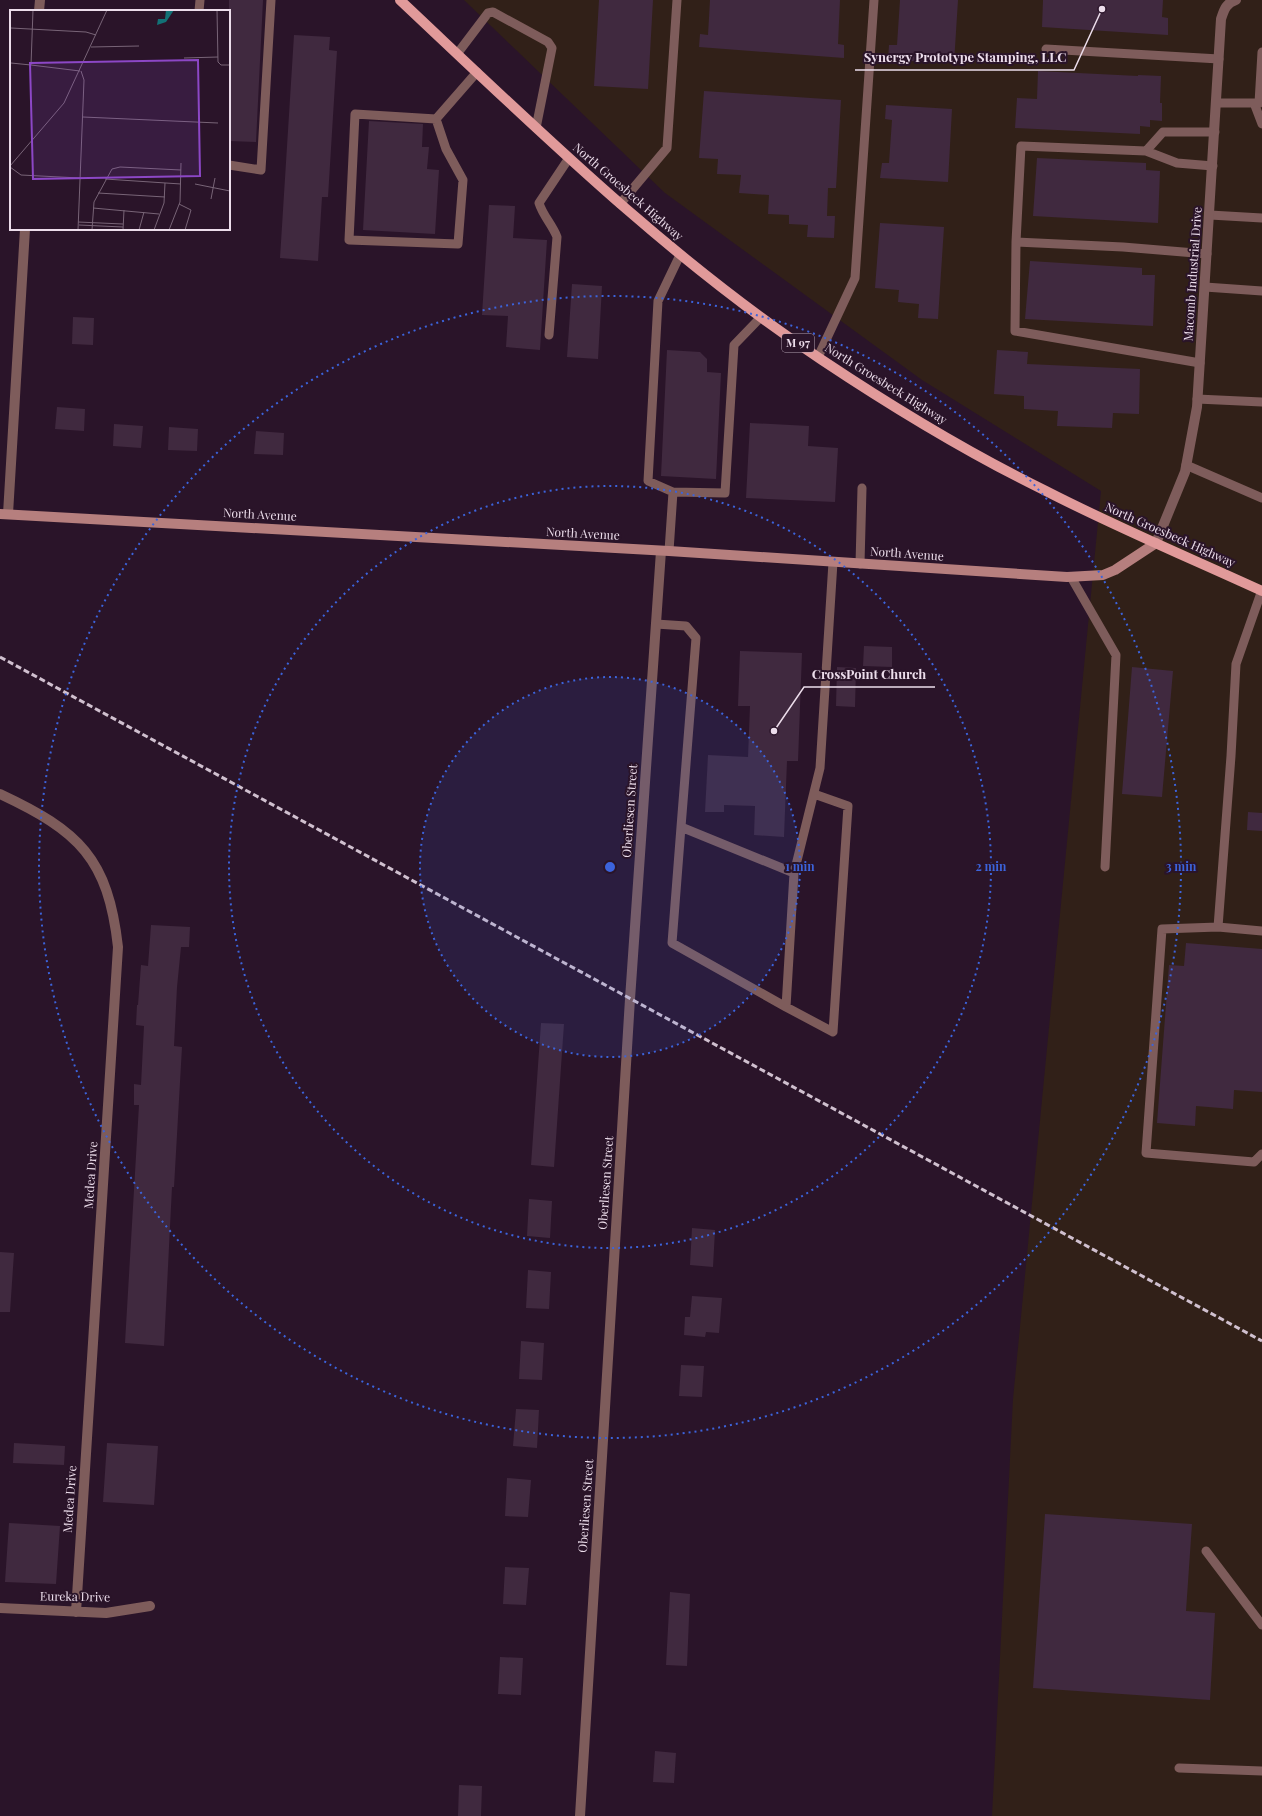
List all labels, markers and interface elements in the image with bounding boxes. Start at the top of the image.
inset map [10,10,230,230]
callout: Synergy Prototype Stamping, LLC [855,45,1074,70]
text: Synergy Prototype Stamping, LLC [864,48,1066,65]
street label: North Groesbeck Highway [570,139,687,244]
street label: Macomb Industrial Drive [1179,206,1205,342]
road number: M 97 [782,334,814,352]
street label: North Groesbeck Highway [822,339,951,427]
street label: North Groesbeck Highway [1103,498,1238,570]
street label: North Avenue [223,504,297,524]
street label: North Avenue [546,523,620,543]
street label: North Avenue [870,542,944,564]
callout: CrossPoint Church [804,662,935,687]
text: CrossPoint Church [812,665,926,682]
street label: Oberliesen Street [618,763,640,858]
text: 1 min [785,858,815,874]
text: 2 min [976,858,1007,874]
text: 3 min [1166,858,1197,874]
centre of rings [603,860,617,874]
street label: Oberliesen Street [594,1135,616,1230]
street label: Medea Drive [80,1141,100,1209]
street label: Oberliesen Street [574,1458,596,1553]
street label: Medea Drive [59,1465,79,1533]
street label: Eureka Drive [40,1587,110,1605]

